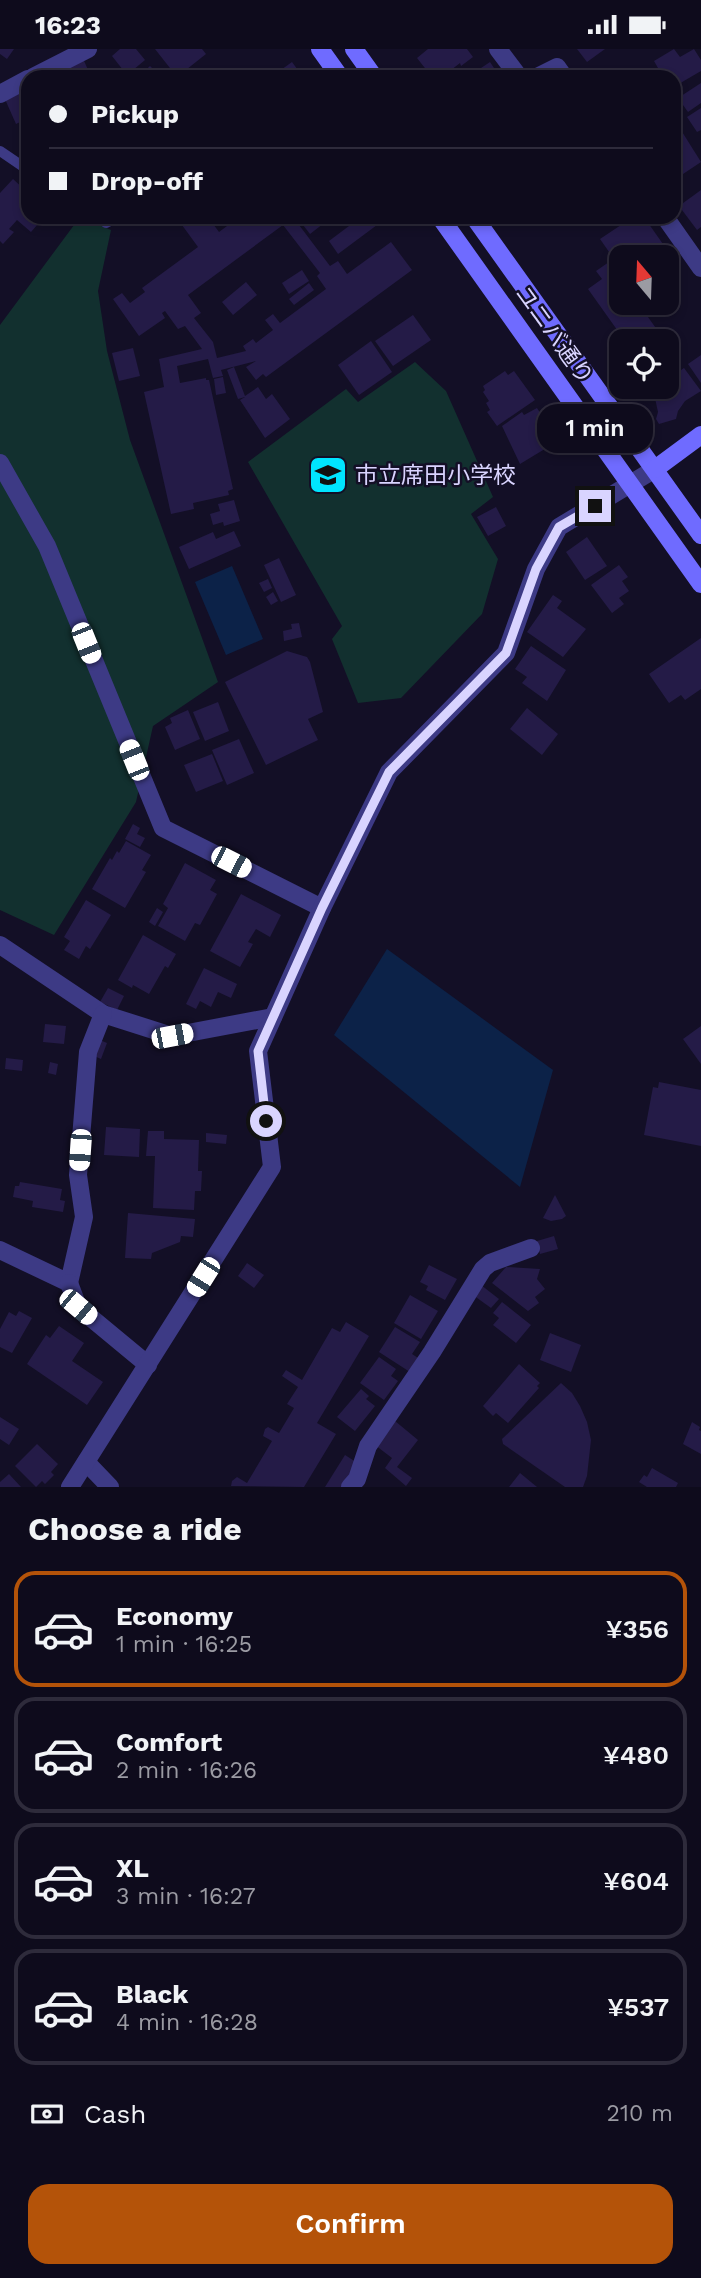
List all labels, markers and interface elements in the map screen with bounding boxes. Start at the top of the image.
text: 16:23 [35,10,101,40]
text: Pickup [91,99,179,129]
text: Drop-off [91,166,203,196]
north arrow [609,245,679,315]
map controls [609,245,679,399]
street label: ユニバ通り [509,281,599,389]
button: locate [609,329,679,399]
callout: 1 min [537,405,653,454]
text: 1 min [565,415,625,442]
school or university icon: 市立席田小学校 [307,454,349,496]
place label: 市立席田小学校 [355,462,516,489]
route end [579,490,611,522]
car [69,620,104,666]
car [117,737,152,783]
car [208,843,255,881]
car [150,1022,195,1050]
route start [250,1105,282,1137]
car [69,1128,92,1172]
car [183,1254,224,1300]
car [56,1285,101,1329]
text: Choose a ride [28,1510,242,1548]
icon: car [32,1598,95,1661]
text: Economy [116,1601,233,1631]
text: ¥356 [606,1614,669,1644]
text: 1 min · 16:25 [116,1631,252,1658]
icon: car [32,1724,95,1787]
text: Comfort [116,1727,222,1757]
text: ¥480 [603,1740,669,1770]
text: 2 min · 16:26 [116,1757,257,1784]
icon: car [32,1850,95,1913]
text: XL [116,1853,149,1883]
text: ¥604 [603,1866,669,1896]
text: 3 min · 16:27 [116,1883,256,1910]
icon: car [32,1976,95,2039]
text: Black [116,1979,188,2009]
text: ¥537 [607,1992,669,2022]
text: 4 min · 16:28 [116,2009,258,2036]
icon: cash [28,2095,66,2133]
text: Cash [84,2099,146,2129]
text: 210 m [607,2100,673,2127]
button: Confirm [28,2184,673,2264]

